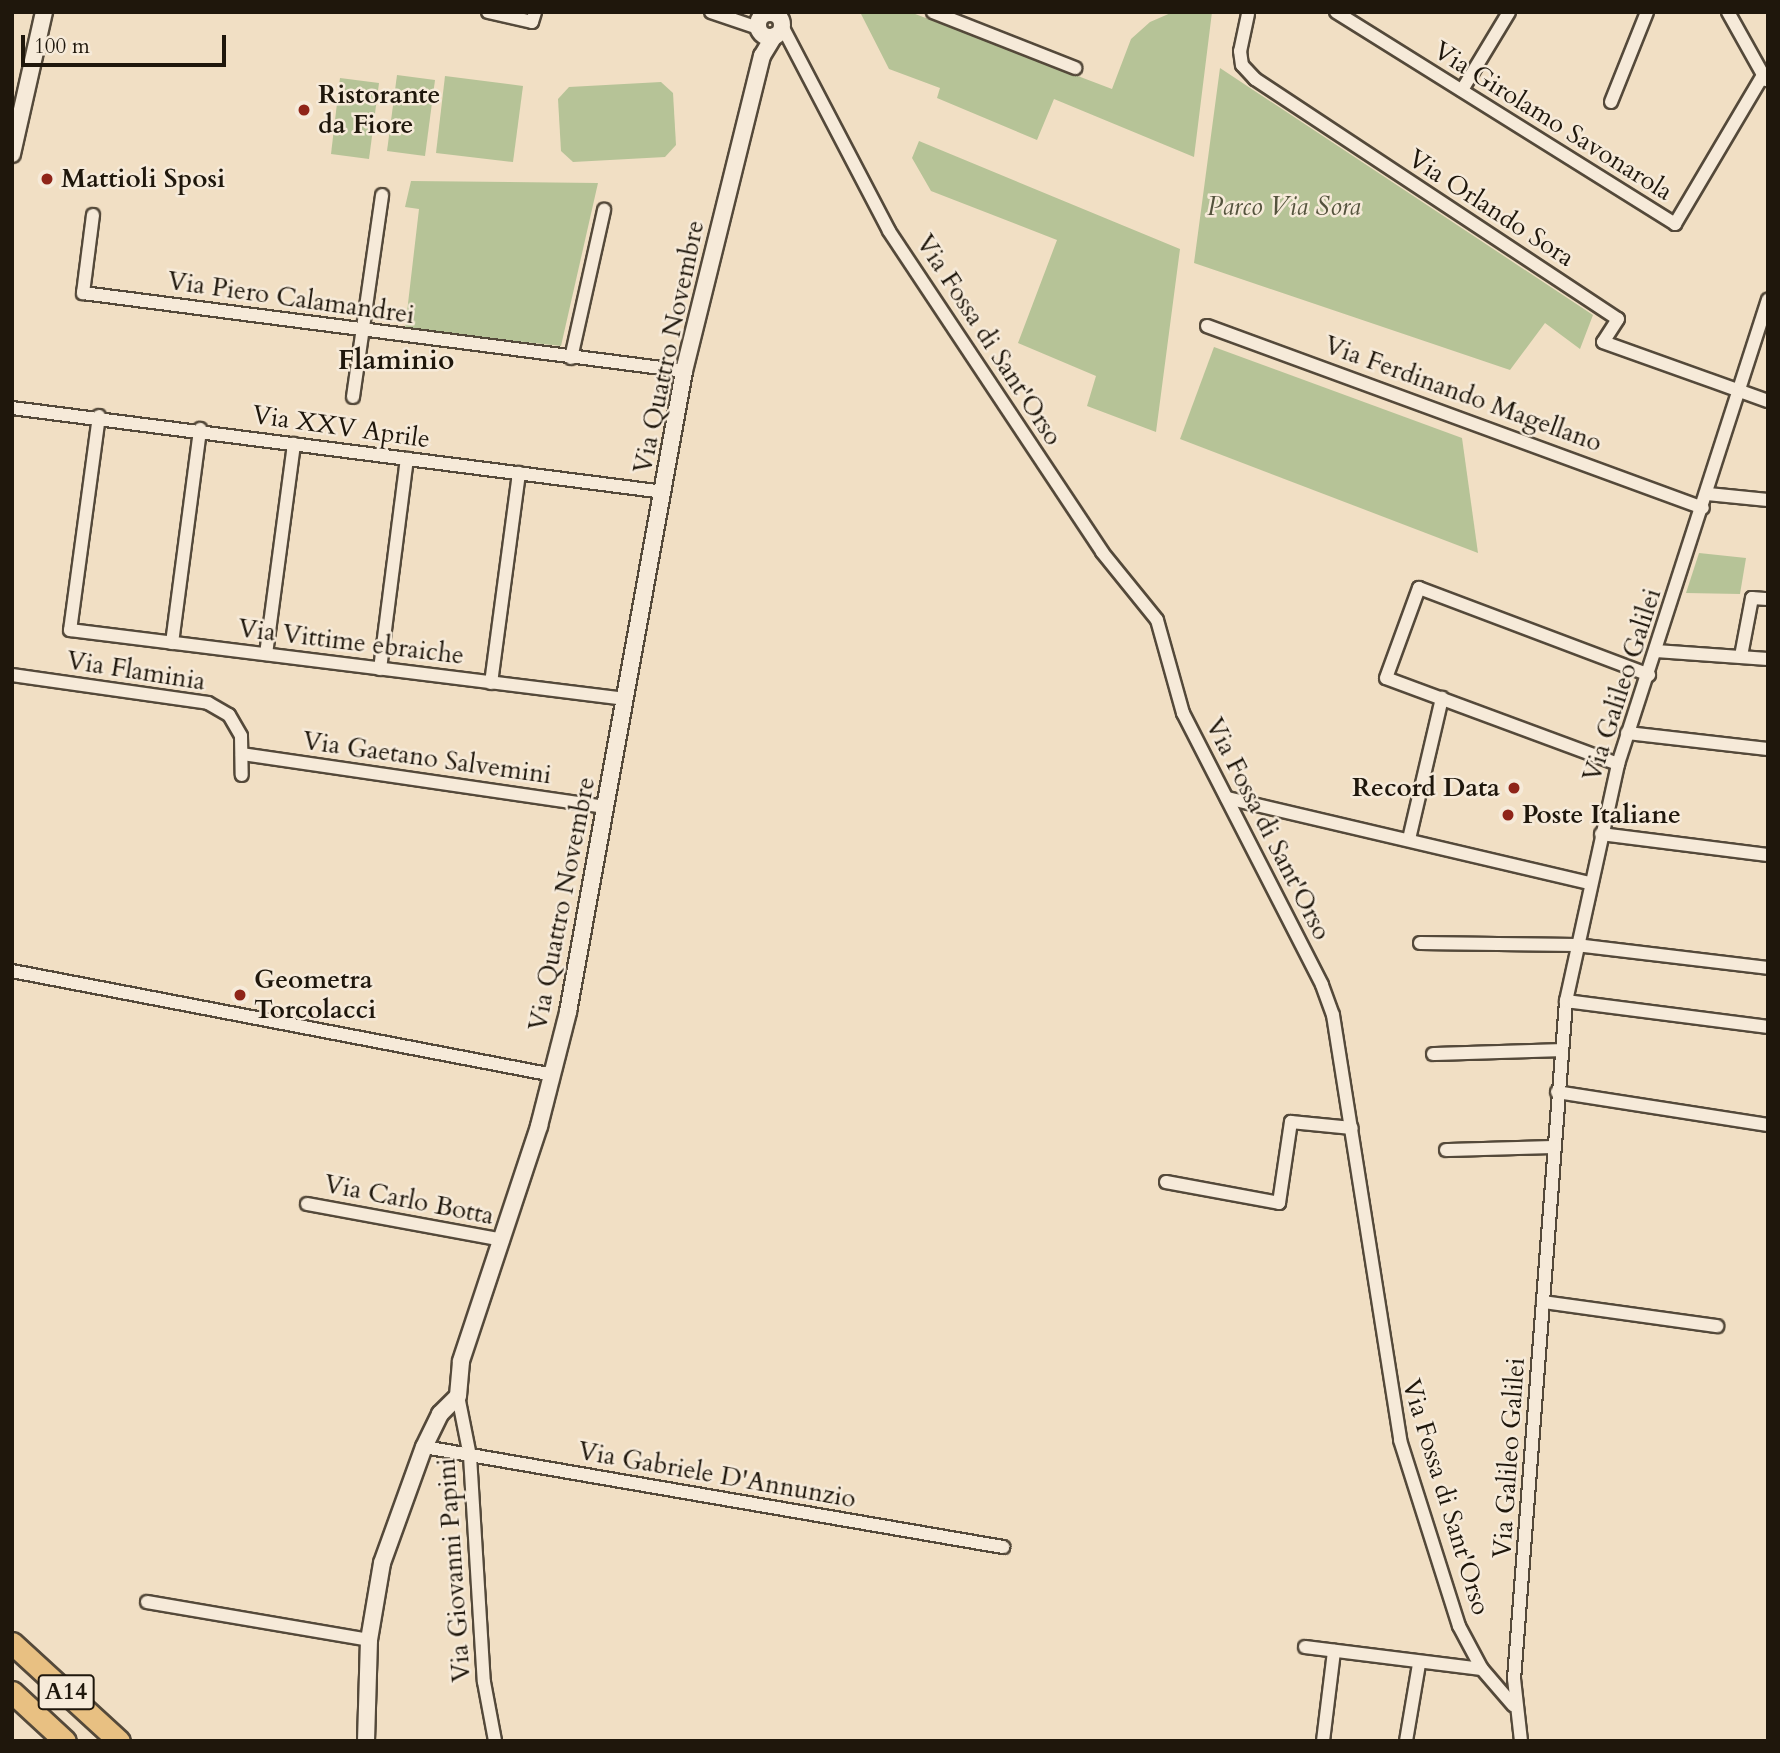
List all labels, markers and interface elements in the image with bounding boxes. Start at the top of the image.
scale bar [24,21,229,65]
text: 100 m [34,32,90,61]
street label: Via Girolamo Savonarola [1428,35,1678,207]
place label: Ristorante da Fiore [318,79,440,140]
marker: Ristorante da Fiore [296,102,312,118]
street label: Via Orlando Sora [1402,143,1580,273]
place label: Mattioli Sposi [61,163,225,195]
marker: Mattioli Sposi [39,171,55,187]
park label: Parco Via Sora [1207,191,1361,223]
street label: Via Quattro Novembre [627,218,711,476]
street label: Via Fossa di Sant'Orso [909,229,1069,451]
street label: Via Piero Calamandrei [166,265,416,331]
street label: Via Ferdinando Magellano [1320,329,1606,459]
district label: Flaminio [338,343,454,377]
street label: Via XXV Aprile [250,399,432,455]
street label: Via Galileo Galilei [1576,584,1668,786]
street label: Via Vittime ebraiche [236,613,466,671]
street label: Via Flaminia [64,645,208,697]
street label: Via Fossa di Sant'Orso [1198,713,1338,945]
street label: Via Gaetano Salvemini [301,725,553,791]
place label: Record Data [1352,772,1500,804]
street label: Via Quattro Novembre [522,774,602,1034]
marker: Record Data [1506,780,1522,796]
place label: Poste Italiane [1522,799,1681,831]
marker: Poste Italiane [1500,807,1516,823]
place label: Geometra Torcolacci [254,964,376,1026]
marker: Geometra Torcolacci [232,987,248,1003]
street label: Via Carlo Botta [321,1168,497,1232]
street label: Via Galileo Galilei [1486,1357,1532,1559]
street label: Via Fossa di Sant'Orso [1395,1375,1497,1619]
street label: Via Gabriele D'Annunzio [576,1435,858,1515]
street label: Via Giovanni Papini [431,1457,477,1683]
road number: A14 [36,1672,96,1712]

